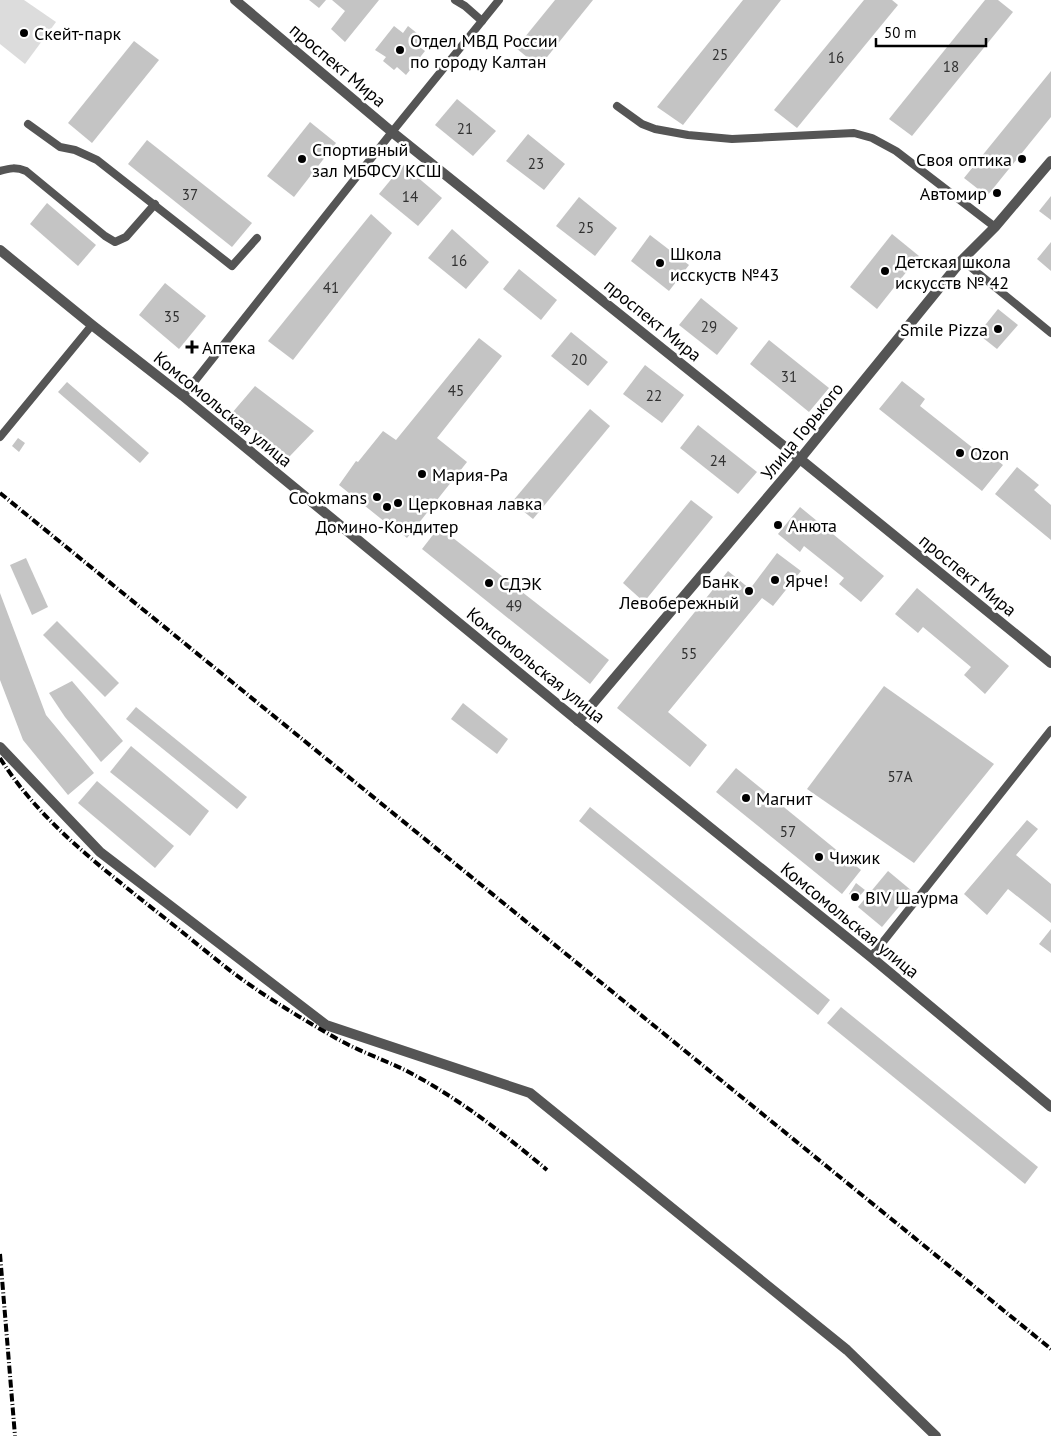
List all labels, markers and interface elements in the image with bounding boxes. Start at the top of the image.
scale bar [876,15,986,47]
street label: проспект Мира [285,18,391,112]
place label: Скейт-парк [34,22,122,45]
text: 50 m [884,23,917,42]
marker: Скейт-парк [18,27,30,39]
place label: Отдел МВД России по городу Калтан [410,29,558,73]
marker: Отдел МВД России по городу Калтан [394,44,406,56]
house number: 25 [712,45,728,64]
house number: 16 [828,48,844,67]
house number: 18 [943,57,959,76]
house number: 21 [457,119,473,138]
place label: Спортивный зал МБФСУ КСШ [312,138,442,182]
place label: Своя оптика [916,148,1012,171]
marker: Спортивный зал МБФСУ КСШ [296,153,308,165]
marker: Своя оптика [1016,153,1028,165]
house number: 23 [528,154,544,173]
place label: Автомир [920,182,987,205]
house number: 37 [182,185,198,204]
house number: 14 [402,187,418,206]
marker: Автомир [991,187,1003,199]
house number: 25 [578,218,594,237]
place label: Школа исскуств №43 [670,242,779,286]
place label: Детская школа искусств № 42 [895,250,1011,294]
house number: 16 [451,251,467,270]
marker: Школа исскуств №43 [654,257,666,269]
marker: Детская школа искусств № 42 [879,265,891,277]
street label: проспект Мира [600,274,706,366]
house number: 41 [323,278,339,297]
house number: 35 [164,307,180,326]
house number: 29 [701,317,717,336]
place label: Smile Pizza [900,318,988,341]
marker: Smile Pizza [992,323,1004,335]
place label: Аптека [202,336,256,359]
marker: Аптека [186,341,198,353]
street label: Комсомольская улица [149,346,297,472]
house number: 20 [571,350,587,369]
house number: 31 [781,367,797,386]
street label: Улица Горького [756,378,848,484]
house number: 45 [448,381,464,400]
house number: 22 [646,386,662,405]
place label: Ozon [970,442,1009,465]
marker: Ozon [954,447,966,459]
house number: 24 [710,451,726,470]
place label: Мария-Ра [432,463,508,486]
marker: Мария-Ра [416,468,428,480]
place label: Cookmans [288,486,367,509]
marker: Cookmans [371,491,383,503]
place label: Церковная лавка [408,492,542,515]
marker: Церковная лавка [392,497,404,509]
marker: Домино-Кондитер [381,501,393,513]
place label: Анюта [788,514,837,537]
place label: Домино-Кондитер [315,515,459,538]
marker: Анюта [772,519,784,531]
street label: проспект Мира [915,529,1021,621]
place label: Ярче! [785,569,828,592]
place label: Банк Левобережный [618,570,739,614]
place label: СДЭК [499,572,542,595]
marker: Ярче! [769,574,781,586]
marker: СДЭК [483,577,495,589]
marker: Банк Левобережный [743,585,755,597]
house number: 49 [506,596,522,615]
street label: Комсомольская улица [462,602,610,728]
house number: 55 [681,644,697,663]
house number: 57А [887,767,913,786]
place label: Магнит [756,787,813,810]
marker: Магнит [740,792,752,804]
house number: 57 [780,822,796,841]
place label: Чижик [829,846,880,869]
marker: Чижик [813,851,825,863]
street label: Комсомольская улица [776,857,924,983]
place label: BIV Шаурма [865,886,959,909]
marker: BIV Шаурма [849,891,861,903]

